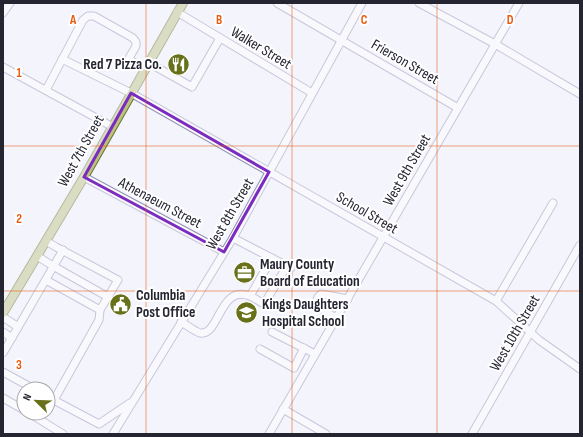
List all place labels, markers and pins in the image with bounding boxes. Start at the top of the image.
restaurant icon: Red 7 Pizza Co. [165,51,191,77]
place label: Red 7 Pizza Co. [83,55,162,74]
place label: Maury County Board of Education [260,255,360,291]
office icon: Maury County Board of Education [231,260,257,286]
place label: Columbia Post Office [136,286,196,322]
public building icon: Columbia Post Office [108,291,134,317]
place label: Kings Daughters Hospital School [262,295,349,331]
school or university icon: Kings Daughters Hospital School [234,300,260,326]

